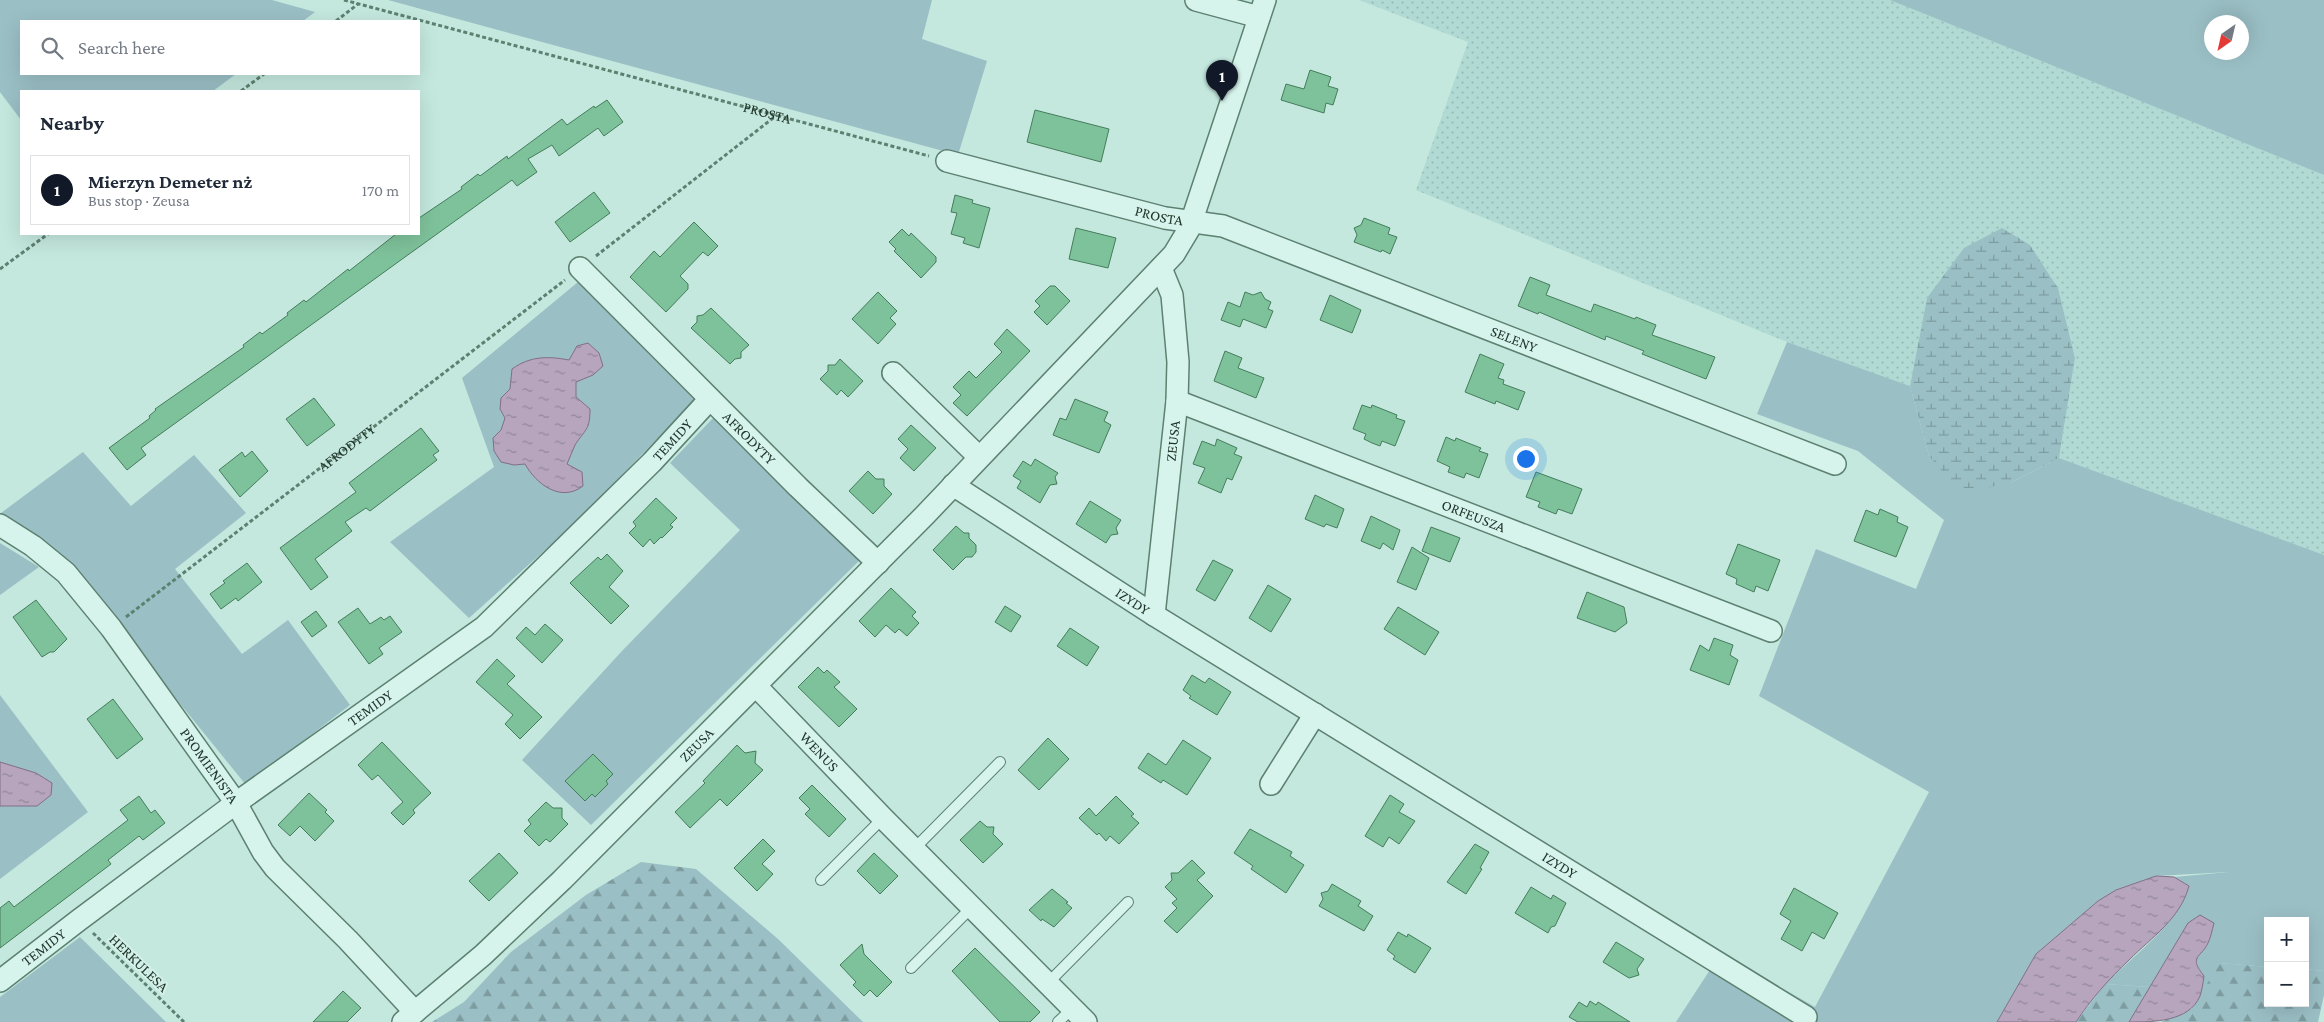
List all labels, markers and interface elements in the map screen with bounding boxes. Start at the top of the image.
north arrow [2204,15,2249,60]
search box [20,20,420,75]
icon: search [38,34,66,62]
text: Search here [78,37,165,58]
pin: 1 [1206,60,1238,101]
street label: PROSTA [742,99,793,127]
text: Nearby [40,111,104,135]
text: Mierzyn Demeter nż [88,171,252,192]
text: 1 [54,182,60,199]
text: 170 m [362,182,399,199]
text: Bus stop · Zeusa [88,192,190,209]
street label: PROSTA [1133,202,1185,228]
street label: SELENY [1488,323,1540,355]
street label: AFRODYTY [720,408,779,468]
street label: TEMIDY [649,416,695,464]
street label: ZEUSA [1163,419,1183,462]
street label: AFRODYTY [315,421,378,475]
your location [1513,446,1539,472]
street label: ORFEUSZA [1439,496,1508,536]
street label: IZYDY [1113,584,1153,618]
street label: TEMIDY [345,687,395,729]
street label: ZEUSA [676,724,717,765]
street label: PROMIENISTA [177,725,242,807]
street label: WENUS [796,729,842,775]
street label: IZYDY [1539,848,1580,882]
map controls [2264,917,2309,1007]
button: + [2264,917,2309,962]
street label: TEMIDY [19,925,69,969]
street label: HERKULESA [106,931,172,995]
button: − [2264,962,2309,1007]

